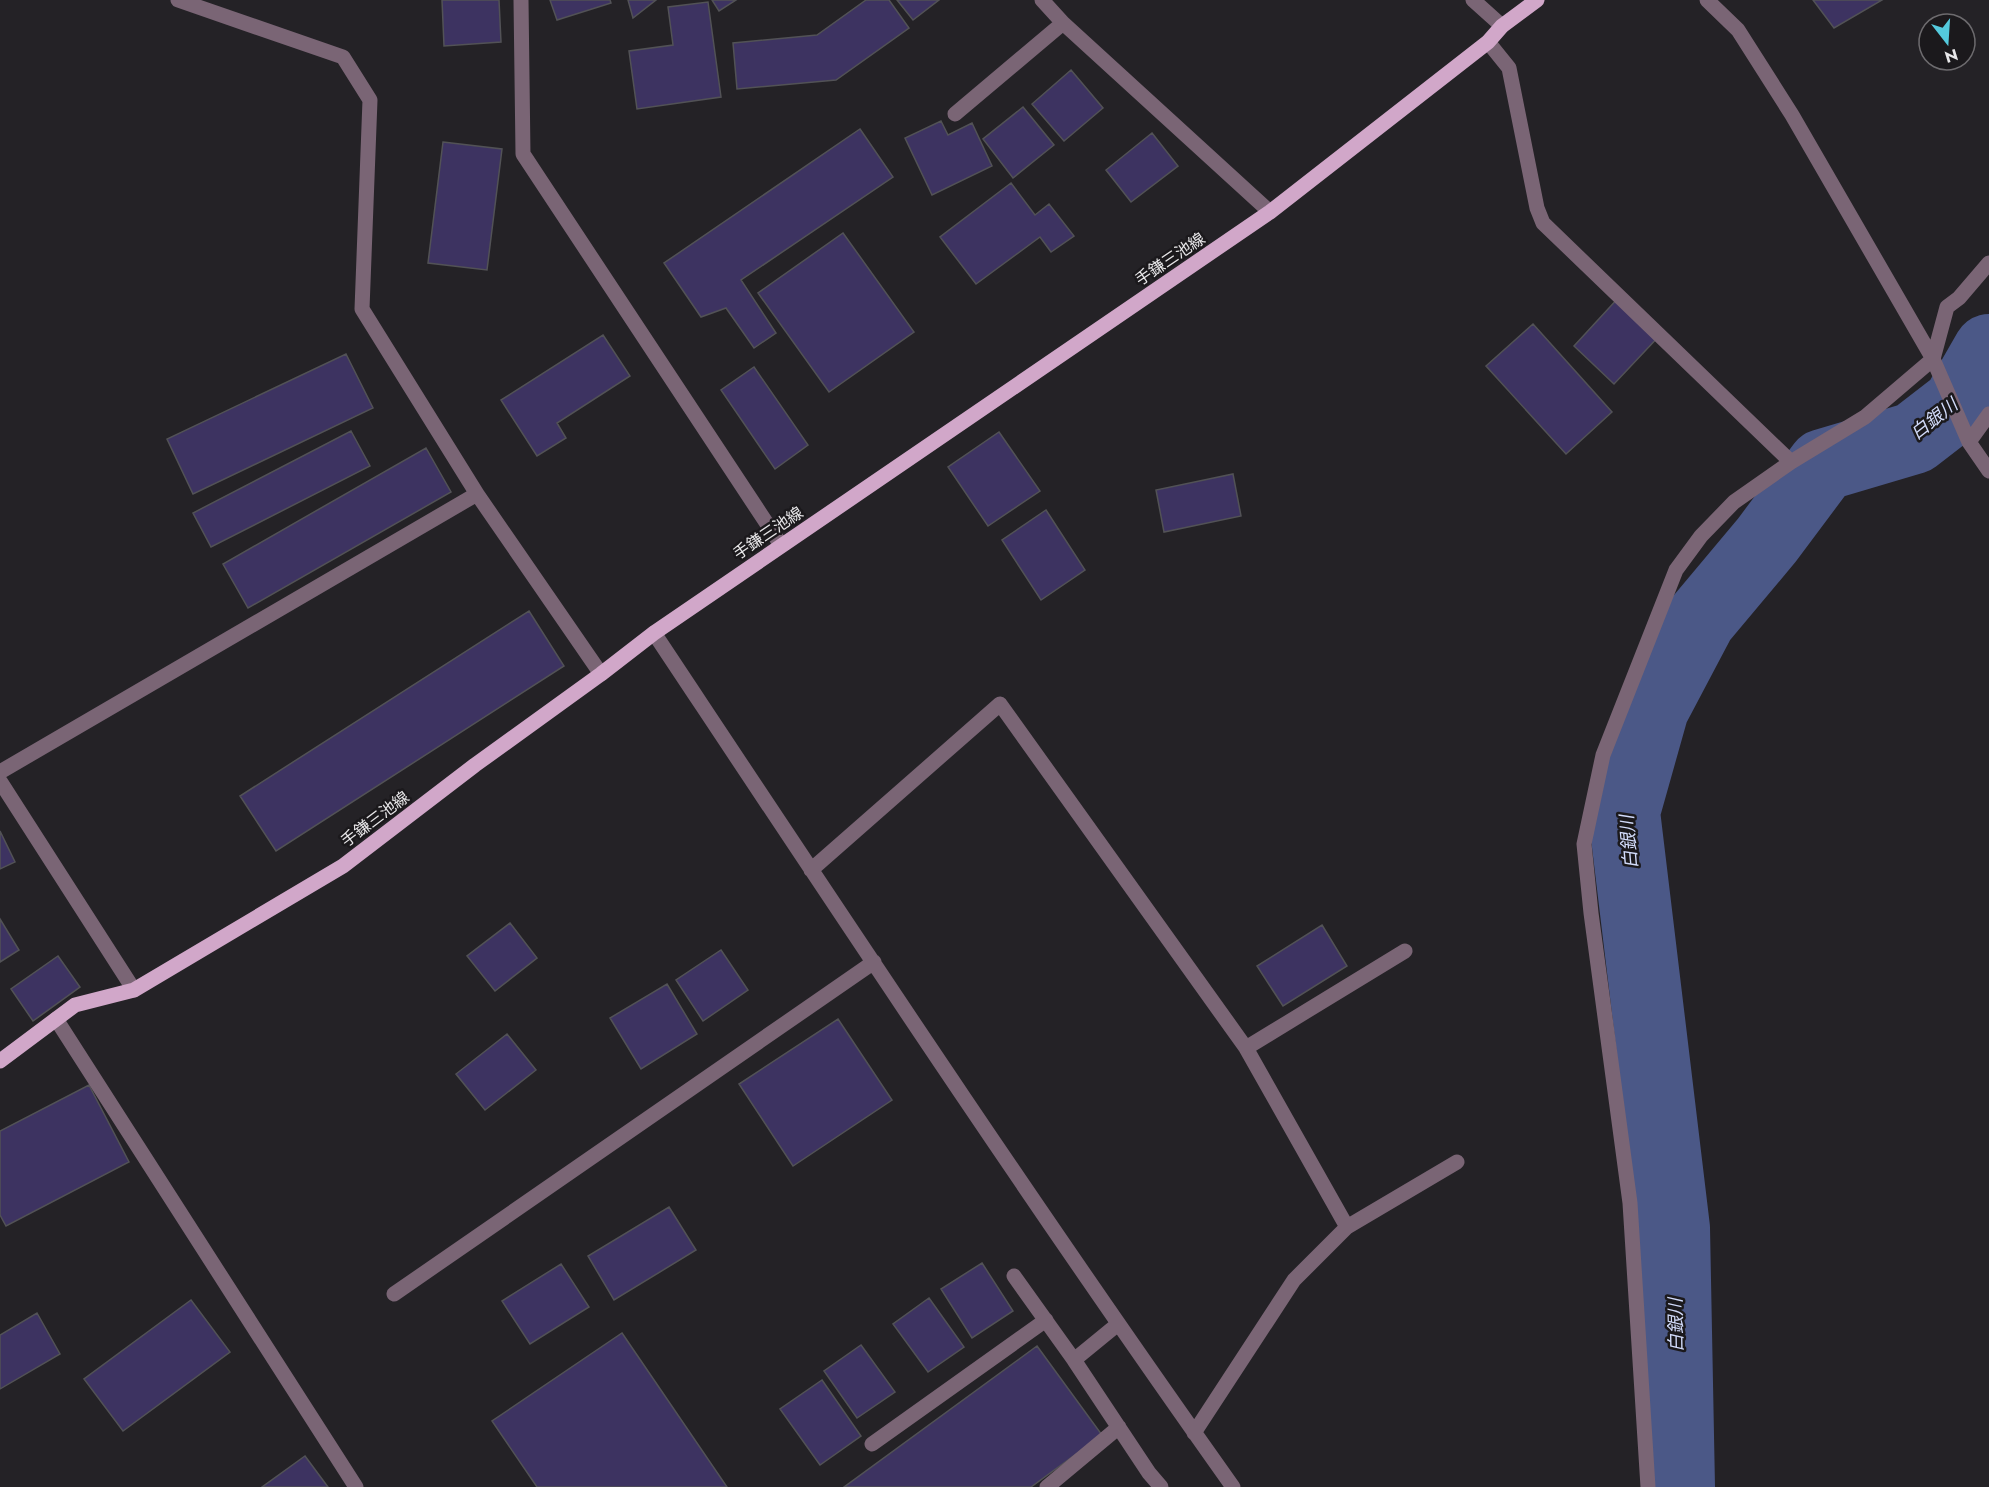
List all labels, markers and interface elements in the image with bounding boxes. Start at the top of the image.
north arrow [1917,12,1977,72]
text: N [1942,43,1961,69]
street label: 手鎌三池線 [1130,227,1210,291]
water label: 白銀川 [1905,391,1965,446]
street label: 手鎌三池線 [728,501,808,565]
street label: 手鎌三池線 [336,786,414,852]
water label: 白銀川 [1614,812,1644,870]
water label: 白銀川 [1662,1296,1689,1352]

